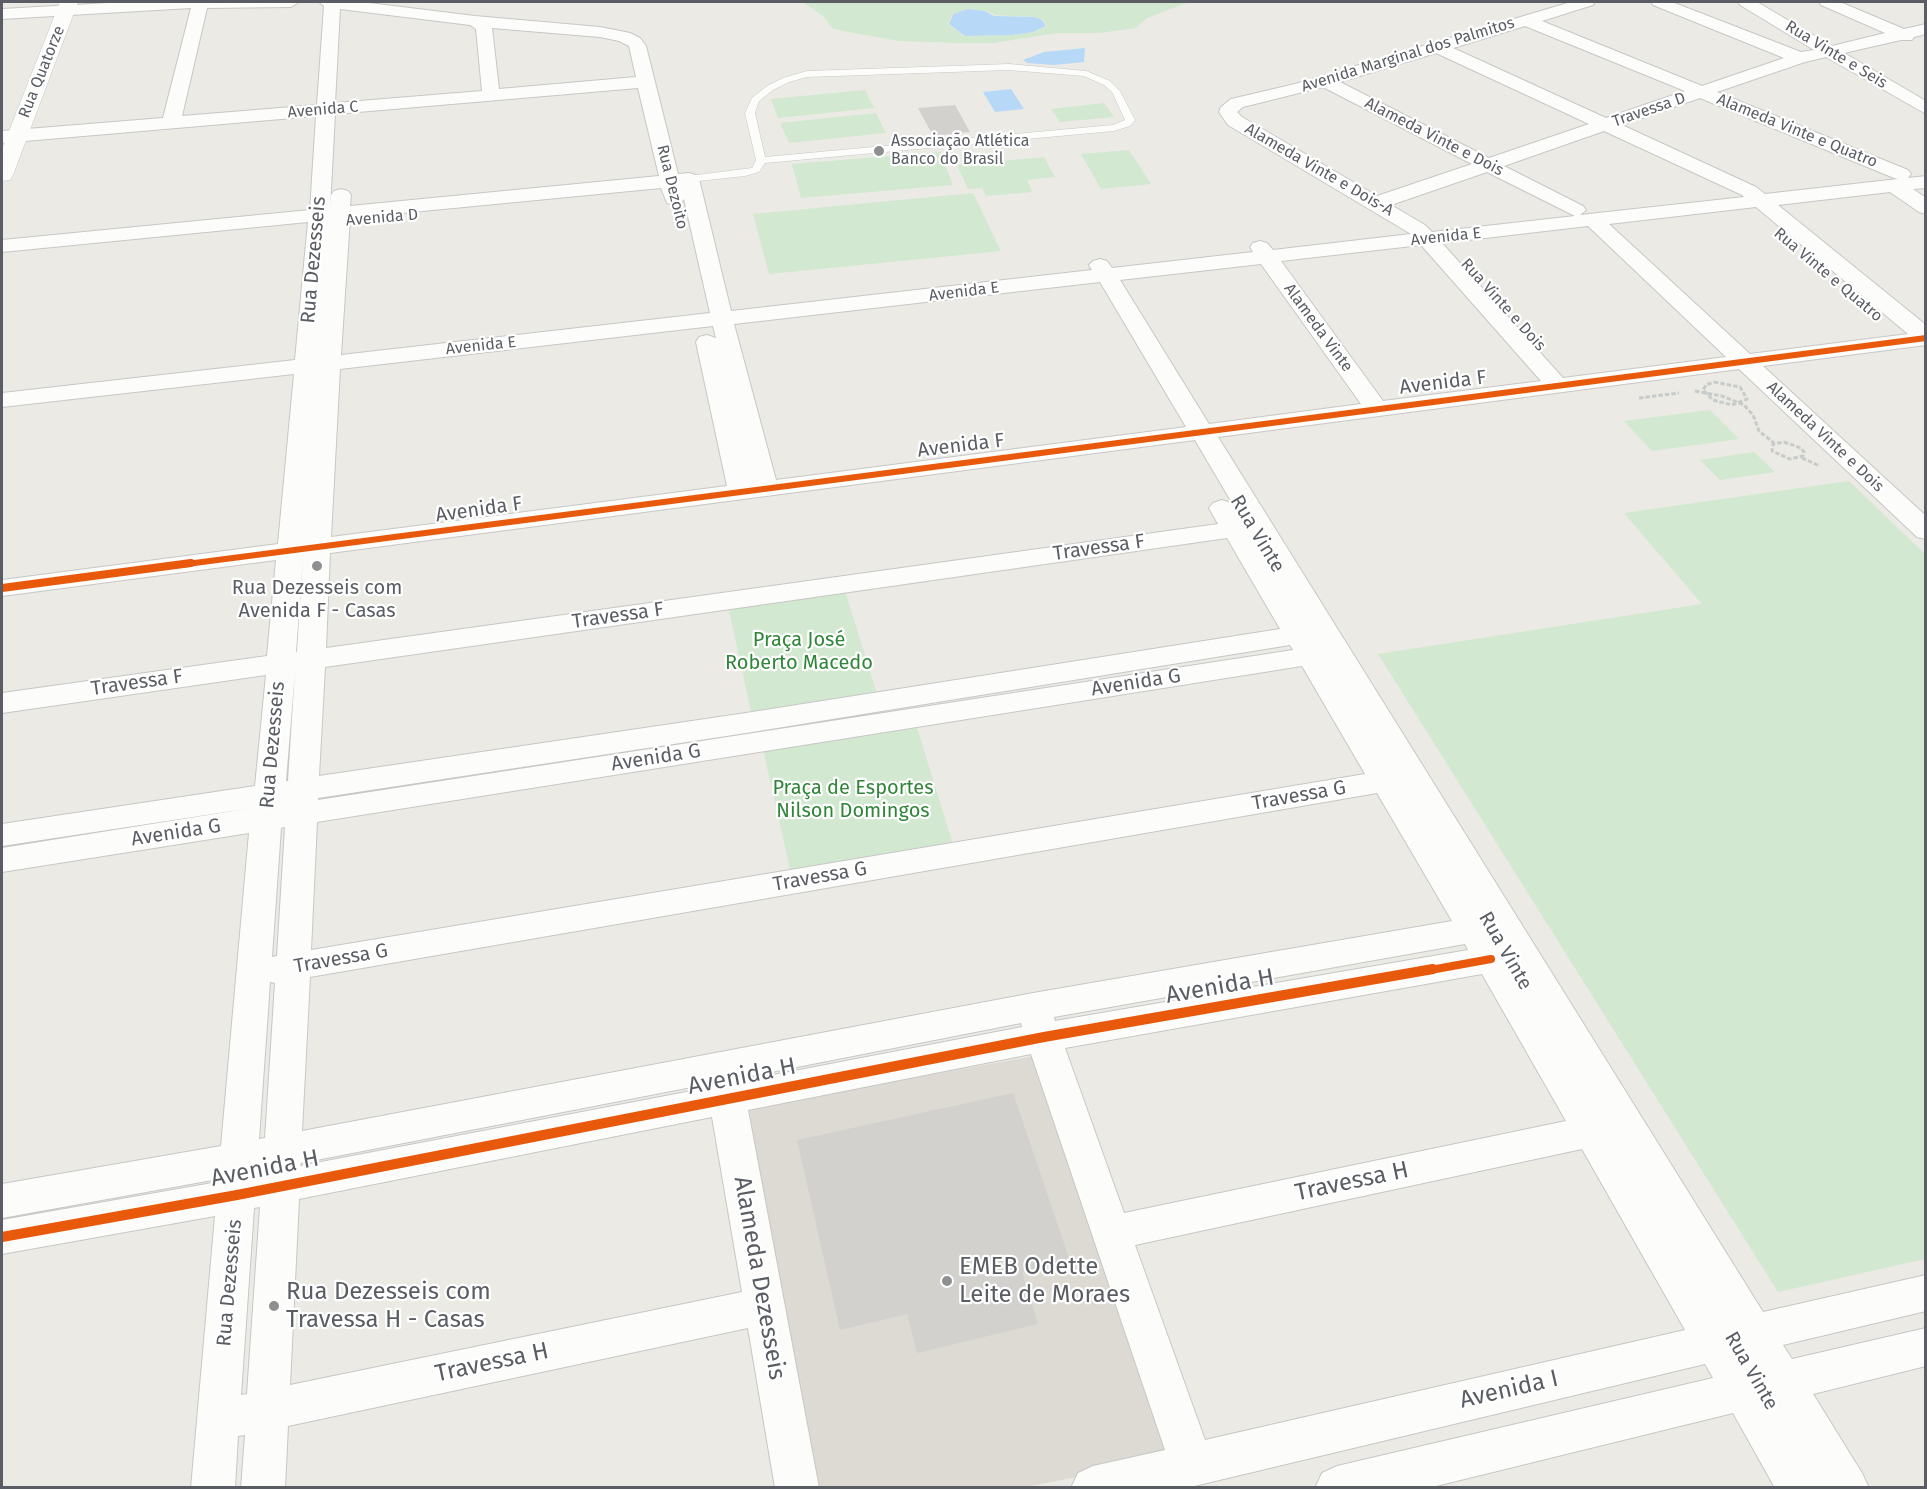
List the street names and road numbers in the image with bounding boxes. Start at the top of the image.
street label: Avenida Marginal dos Palmitos [1299,13,1517,97]
street label: Rua Vinte e Seis [1782,17,1890,93]
street label: Rua Quatorze [15,23,69,121]
street label: Travessa D [1610,89,1688,131]
street label: Alameda Vinte e Quatro [1714,90,1880,172]
street label: Alameda Vinte e Dois [1361,94,1507,180]
street label: Avenida C [287,97,359,123]
street label: Alameda Vinte e Dois-A [1241,120,1397,220]
street label: Rua Dezoito [652,143,692,231]
street label: Rua Dezesseis [296,195,332,325]
street label: Avenida D [345,205,419,231]
street label: Avenida E [1410,224,1482,250]
street label: Rua Vinte e Quatro [1770,224,1886,326]
street label: Rua Vinte e Dois [1456,255,1550,355]
street label: Avenida E [928,278,1000,306]
street label: Alameda Vinte [1280,280,1356,376]
street label: Avenida E [445,333,517,359]
street label: Avenida F [1398,366,1488,400]
street label: Alameda Vinte e Dois [1762,378,1888,496]
street label: Avenida F [916,429,1006,463]
street label: Rua Vinte [1225,491,1289,577]
street label: Avenida F [434,492,524,528]
street label: Travessa F [1052,530,1146,566]
street label: Travessa F [571,598,665,634]
street label: Avenida G [1090,664,1182,702]
street label: Travessa F [90,665,184,701]
street label: Rua Dezesseis [255,680,291,810]
street label: Avenida G [610,739,702,777]
street label: Travessa G [1250,776,1348,816]
street label: Avenida G [130,814,222,852]
street label: Travessa G [771,857,869,897]
street label: Rua Vinte [1473,908,1537,994]
street label: Travessa G [292,939,390,979]
street label: Avenida H [1164,963,1276,1011]
street label: Avenida H [686,1052,798,1102]
street label: Avenida H [209,1144,321,1194]
street label: Travessa H [1293,1156,1411,1208]
street label: Alameda Dezesseis [727,1174,791,1382]
street label: Rua Dezesseis [212,1218,248,1348]
street label: Rua Vinte [1719,1328,1783,1414]
street label: Travessa H [433,1337,551,1389]
street label: Avenida I [1457,1365,1561,1415]

